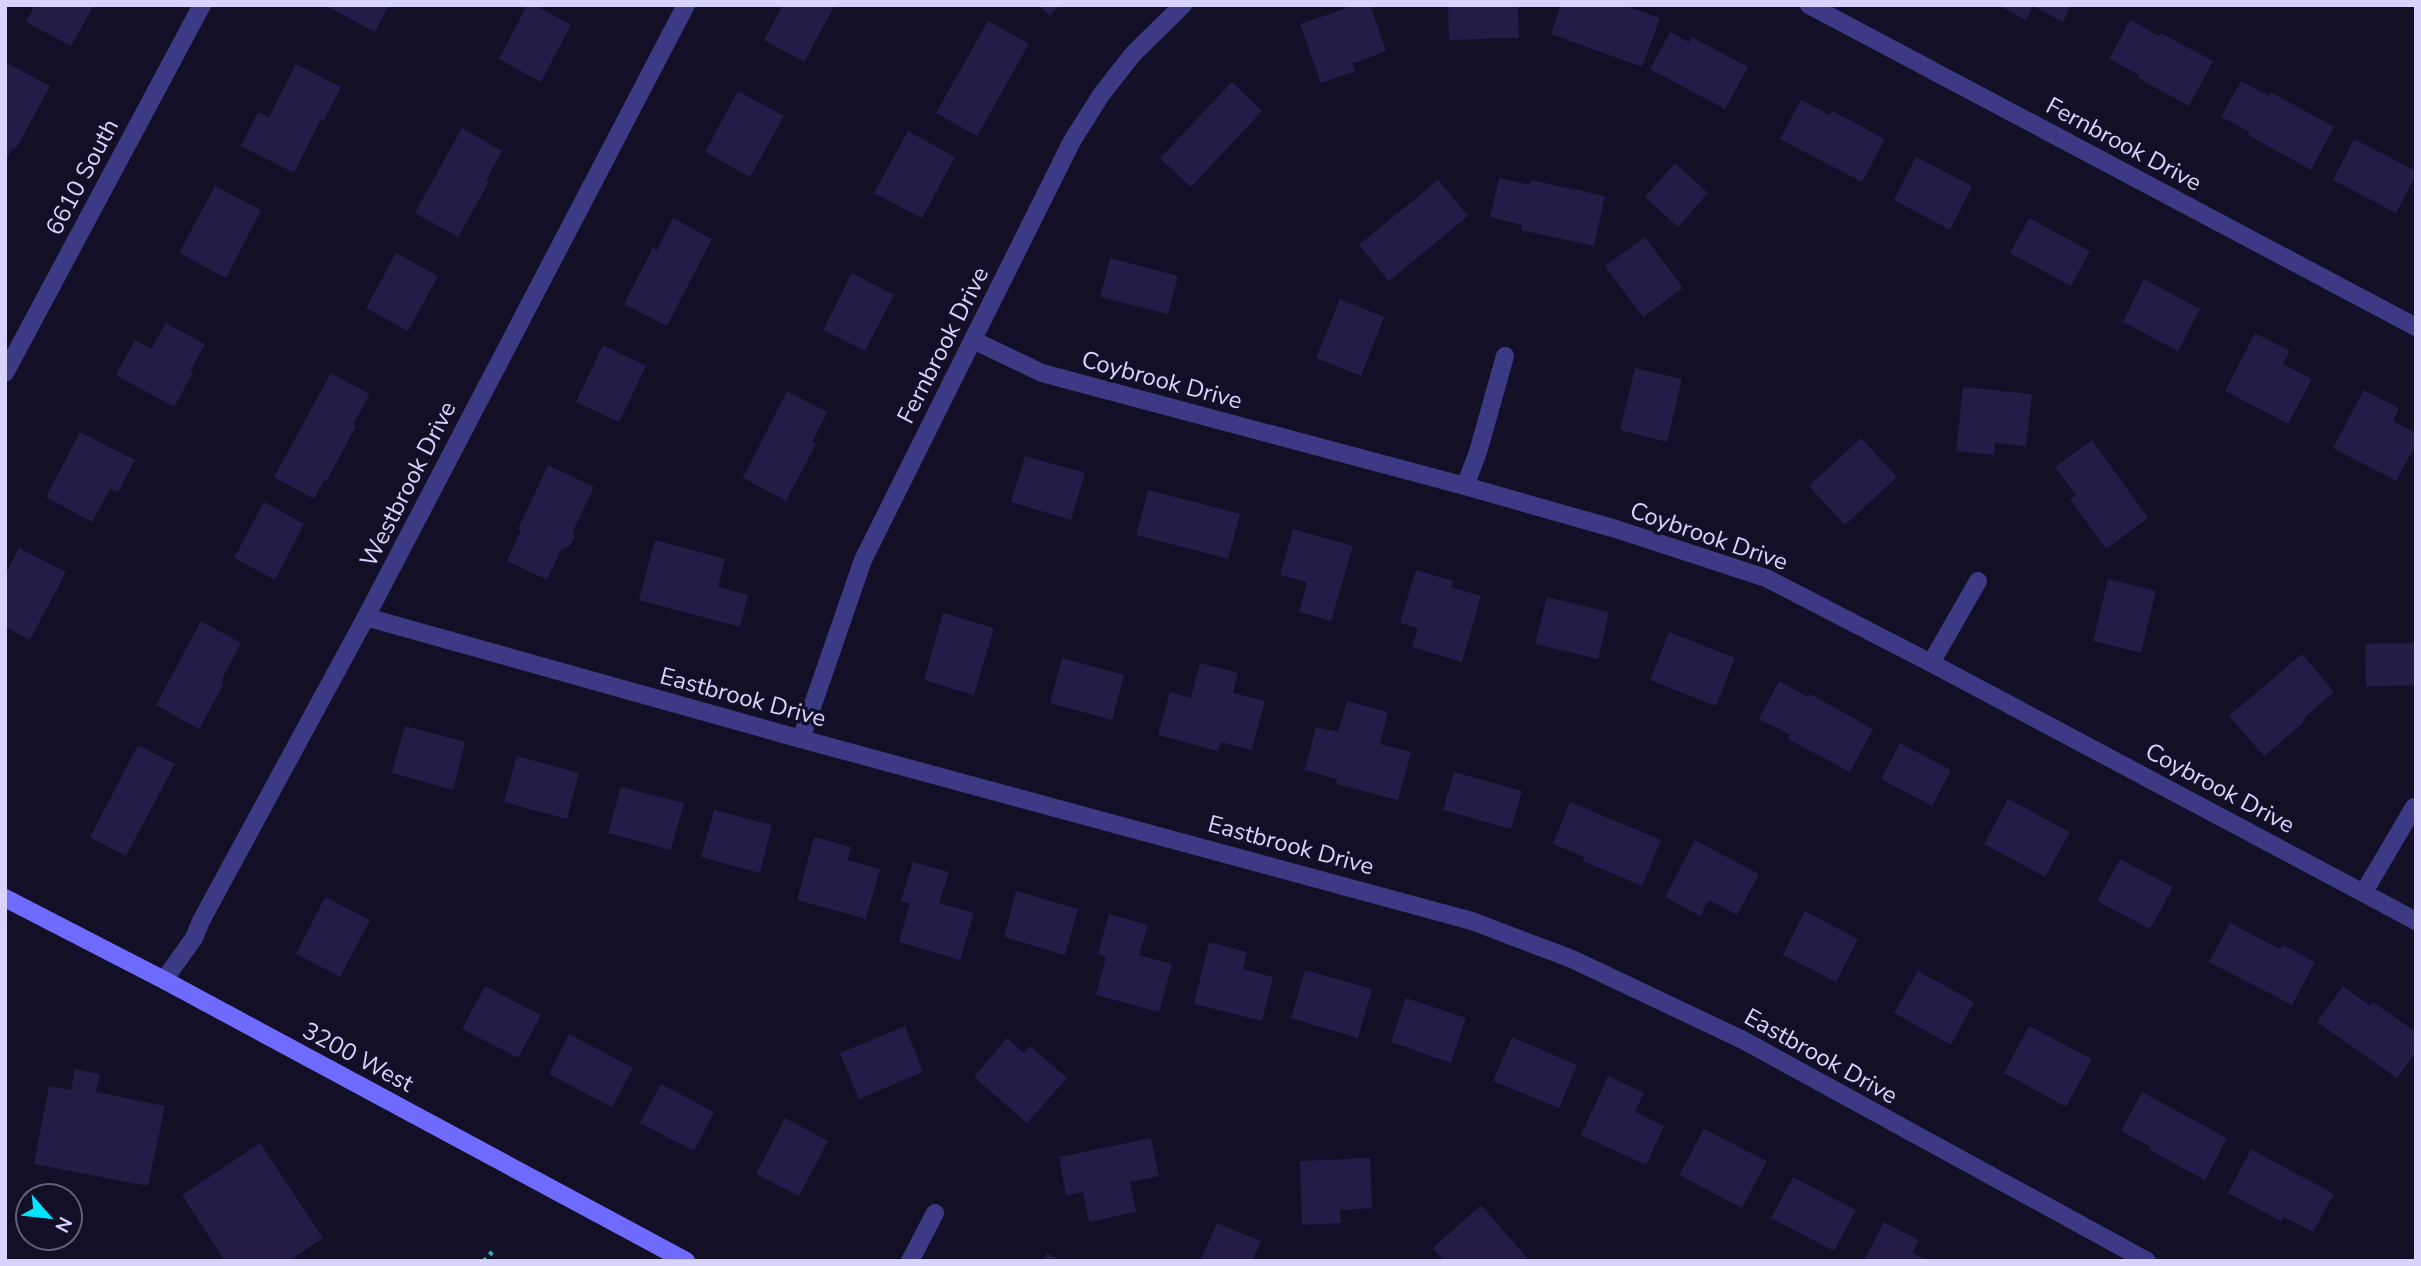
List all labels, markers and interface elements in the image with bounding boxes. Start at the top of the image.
street label: Fernbrook Drive [2041,90,2207,198]
street label: 6610 South [38,113,126,241]
street label: Fernbrook Drive [890,261,996,429]
street label: Coybrook Drive [1078,343,1246,417]
street label: Westbrook Drive [352,396,464,572]
street label: Coybrook Drive [1626,494,1792,578]
street label: Eastbrook Drive [656,659,830,735]
street label: Coybrook Drive [2140,735,2300,841]
street label: Eastbrook Drive [1204,807,1378,883]
street label: Eastbrook Drive [1739,1001,1903,1111]
street label: 3200 West [297,1014,420,1100]
north arrow [14,1182,84,1252]
text: N [48,1212,78,1237]

